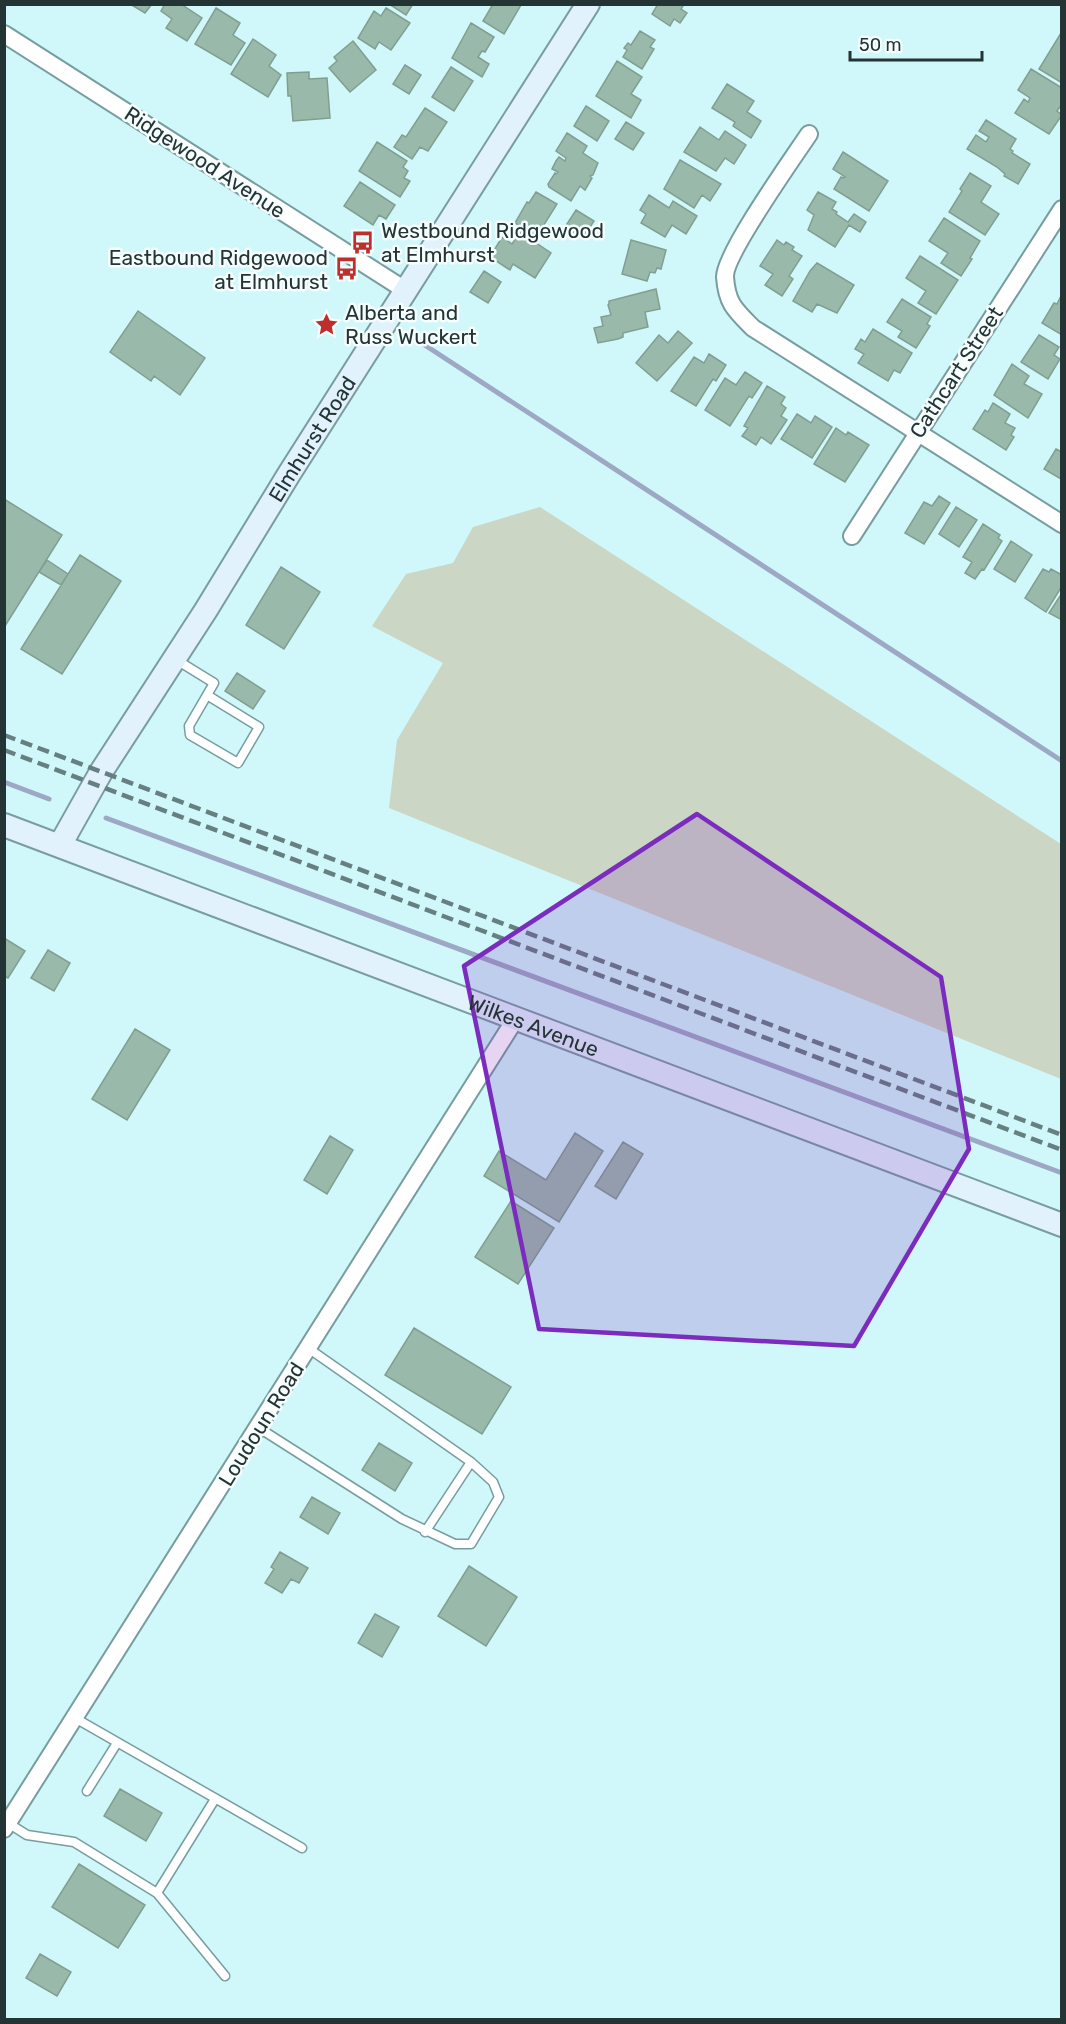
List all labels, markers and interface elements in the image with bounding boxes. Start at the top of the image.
scale bar [850,24,982,62]
text: 50 m [859,34,902,56]
street label: Ridgewood Avenue [120,101,290,223]
place label: Westbound Ridgewood at Elmhurst [381,218,604,267]
bus stop icon: Westbound Ridgewood at Elmhurst [350,229,376,255]
place label: Eastbound Ridgewood at Elmhurst [109,245,328,294]
bus stop icon: Eastbound Ridgewood at Elmhurst [333,256,359,282]
place label: Alberta and Russ Wuckert [345,300,477,349]
street label: Cathcart Street [904,302,1008,442]
place icon: Alberta and Russ Wuckert [314,311,340,337]
street label: Elmhurst Road [263,371,361,506]
street label: Wilkes Avenue [464,989,602,1061]
street label: Loudoun Road [213,1358,309,1490]

